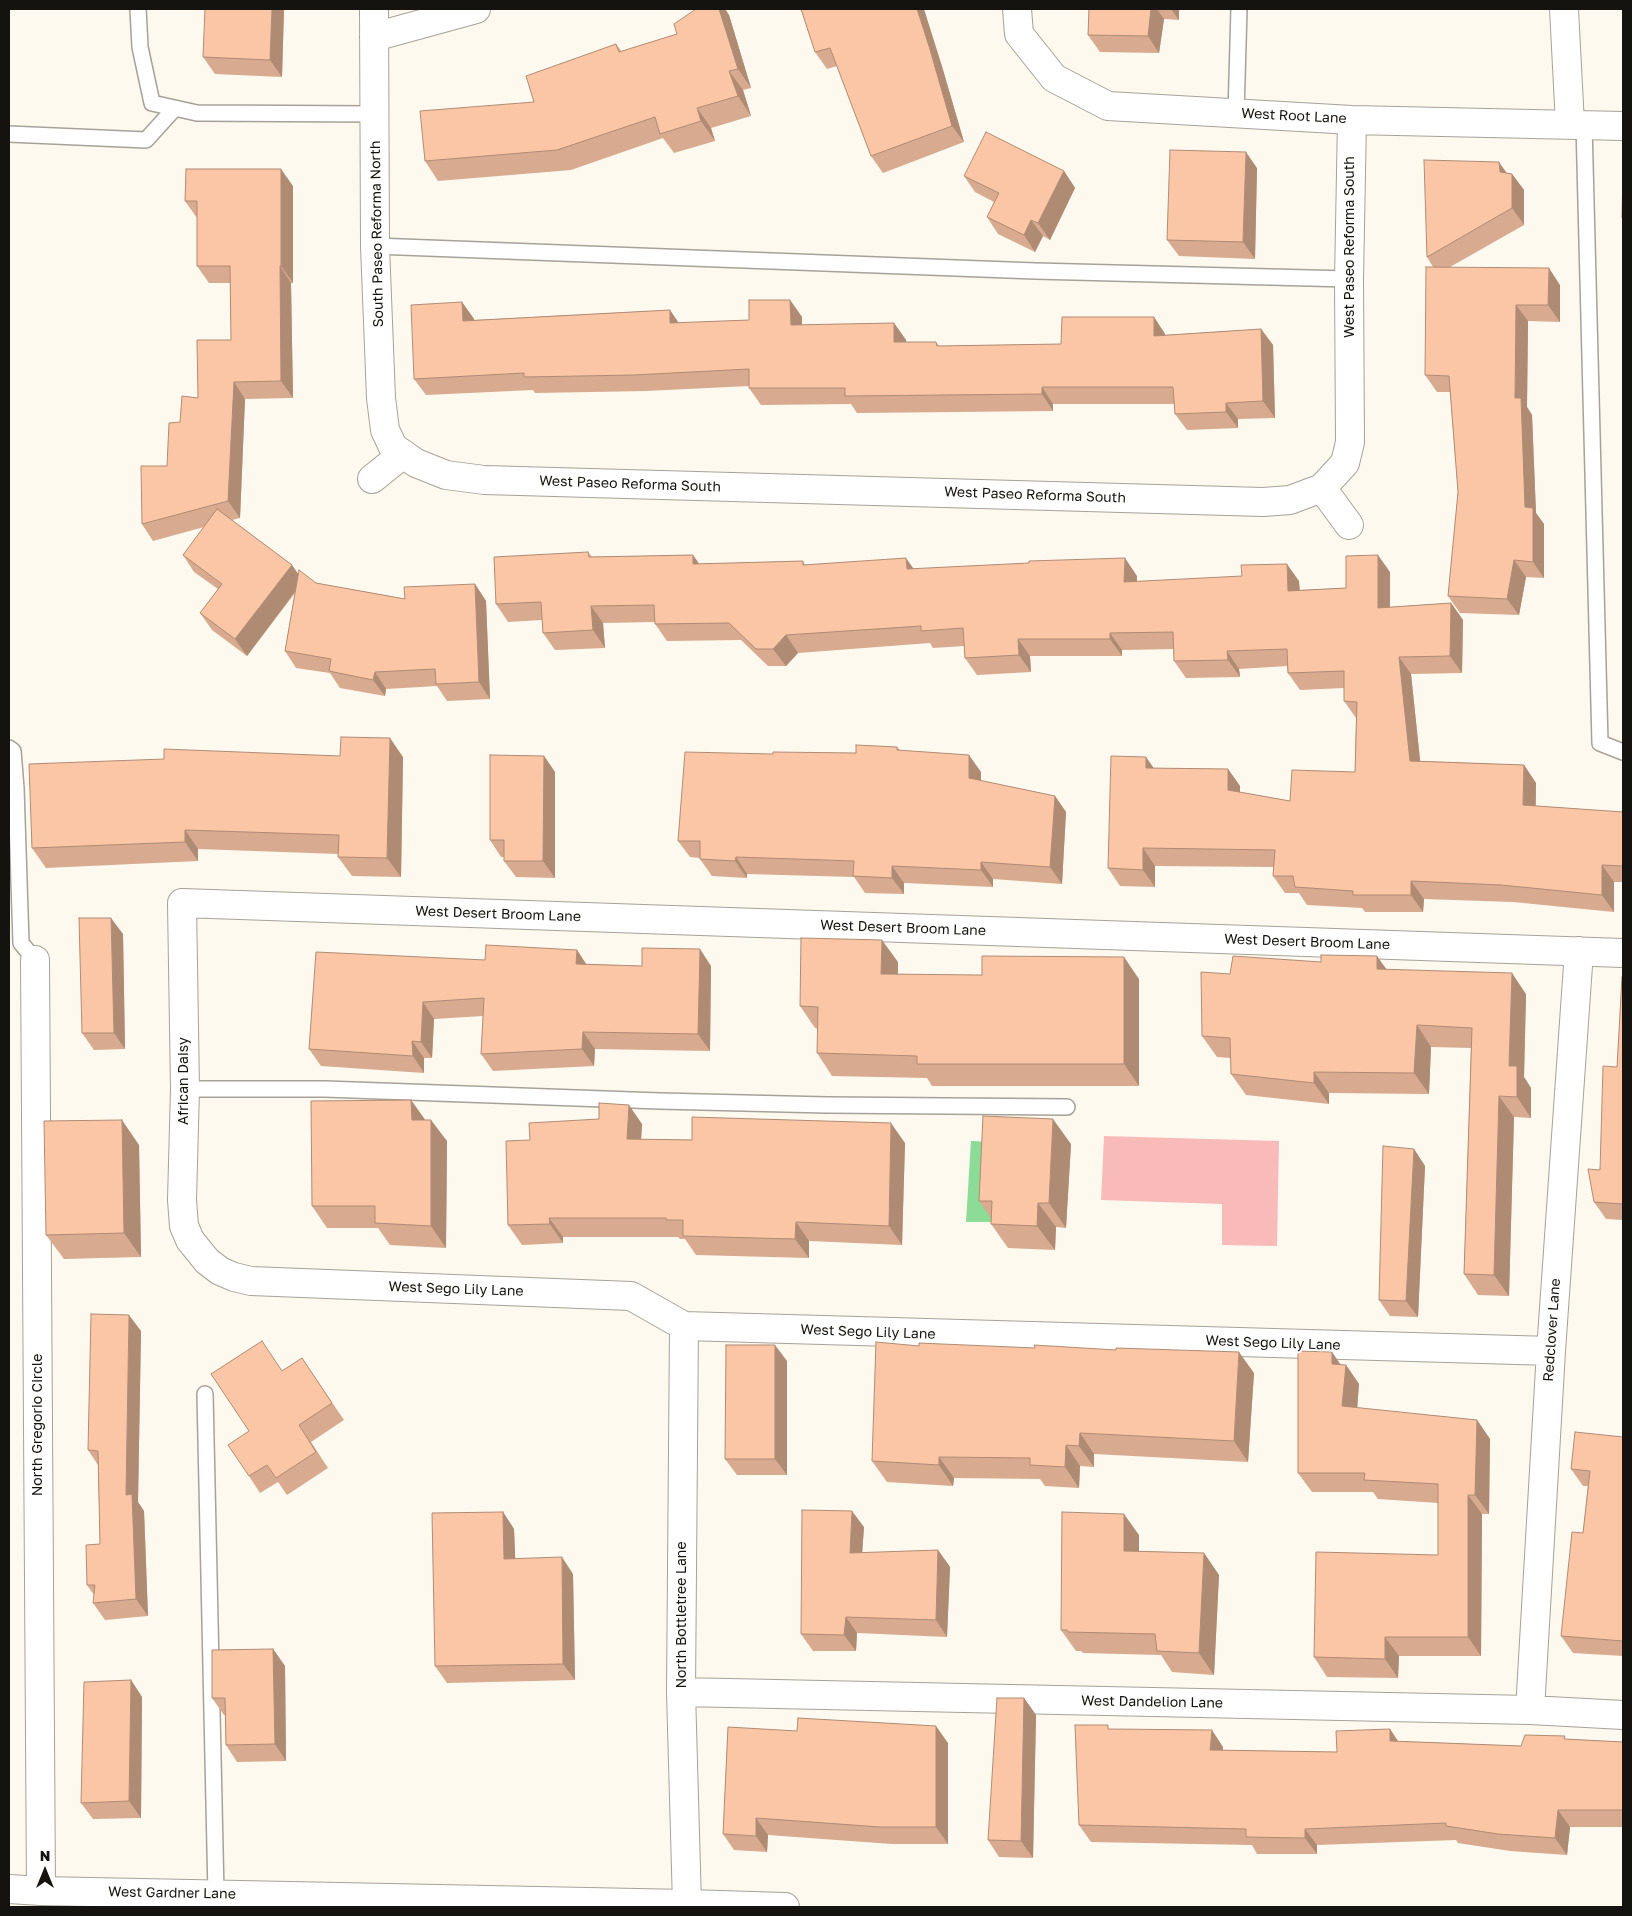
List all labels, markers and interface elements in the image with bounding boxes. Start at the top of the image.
street label: West Root Lane [1241,105,1347,127]
street label: South Paseo Reforma North [367,140,387,328]
street label: West Paseo Reforma South [1342,156,1358,338]
street label: West Paseo Reforma South [539,472,721,496]
street label: West Paseo Reforma South [944,483,1126,507]
street label: West Desert Broom Lane [415,903,581,925]
street label: West Desert Broom Lane [820,917,986,939]
street label: West Desert Broom Lane [1224,931,1390,953]
street label: African Daisy [176,1037,192,1125]
street label: West Sego Lily Lane [388,1278,524,1300]
street label: Redclover Lane [1540,1278,1564,1382]
street label: West Sego Lily Lane [800,1321,936,1343]
street label: West Sego Lily Lane [1205,1332,1341,1354]
street label: North Gregorio Circle [30,1354,46,1496]
street label: North Bottletree Lane [674,1541,690,1689]
street label: West Dandelion Lane [1081,1692,1223,1712]
north arrow [20,1846,70,1896]
text: N [40,1847,50,1864]
street label: West Gardner Lane [108,1883,236,1903]

